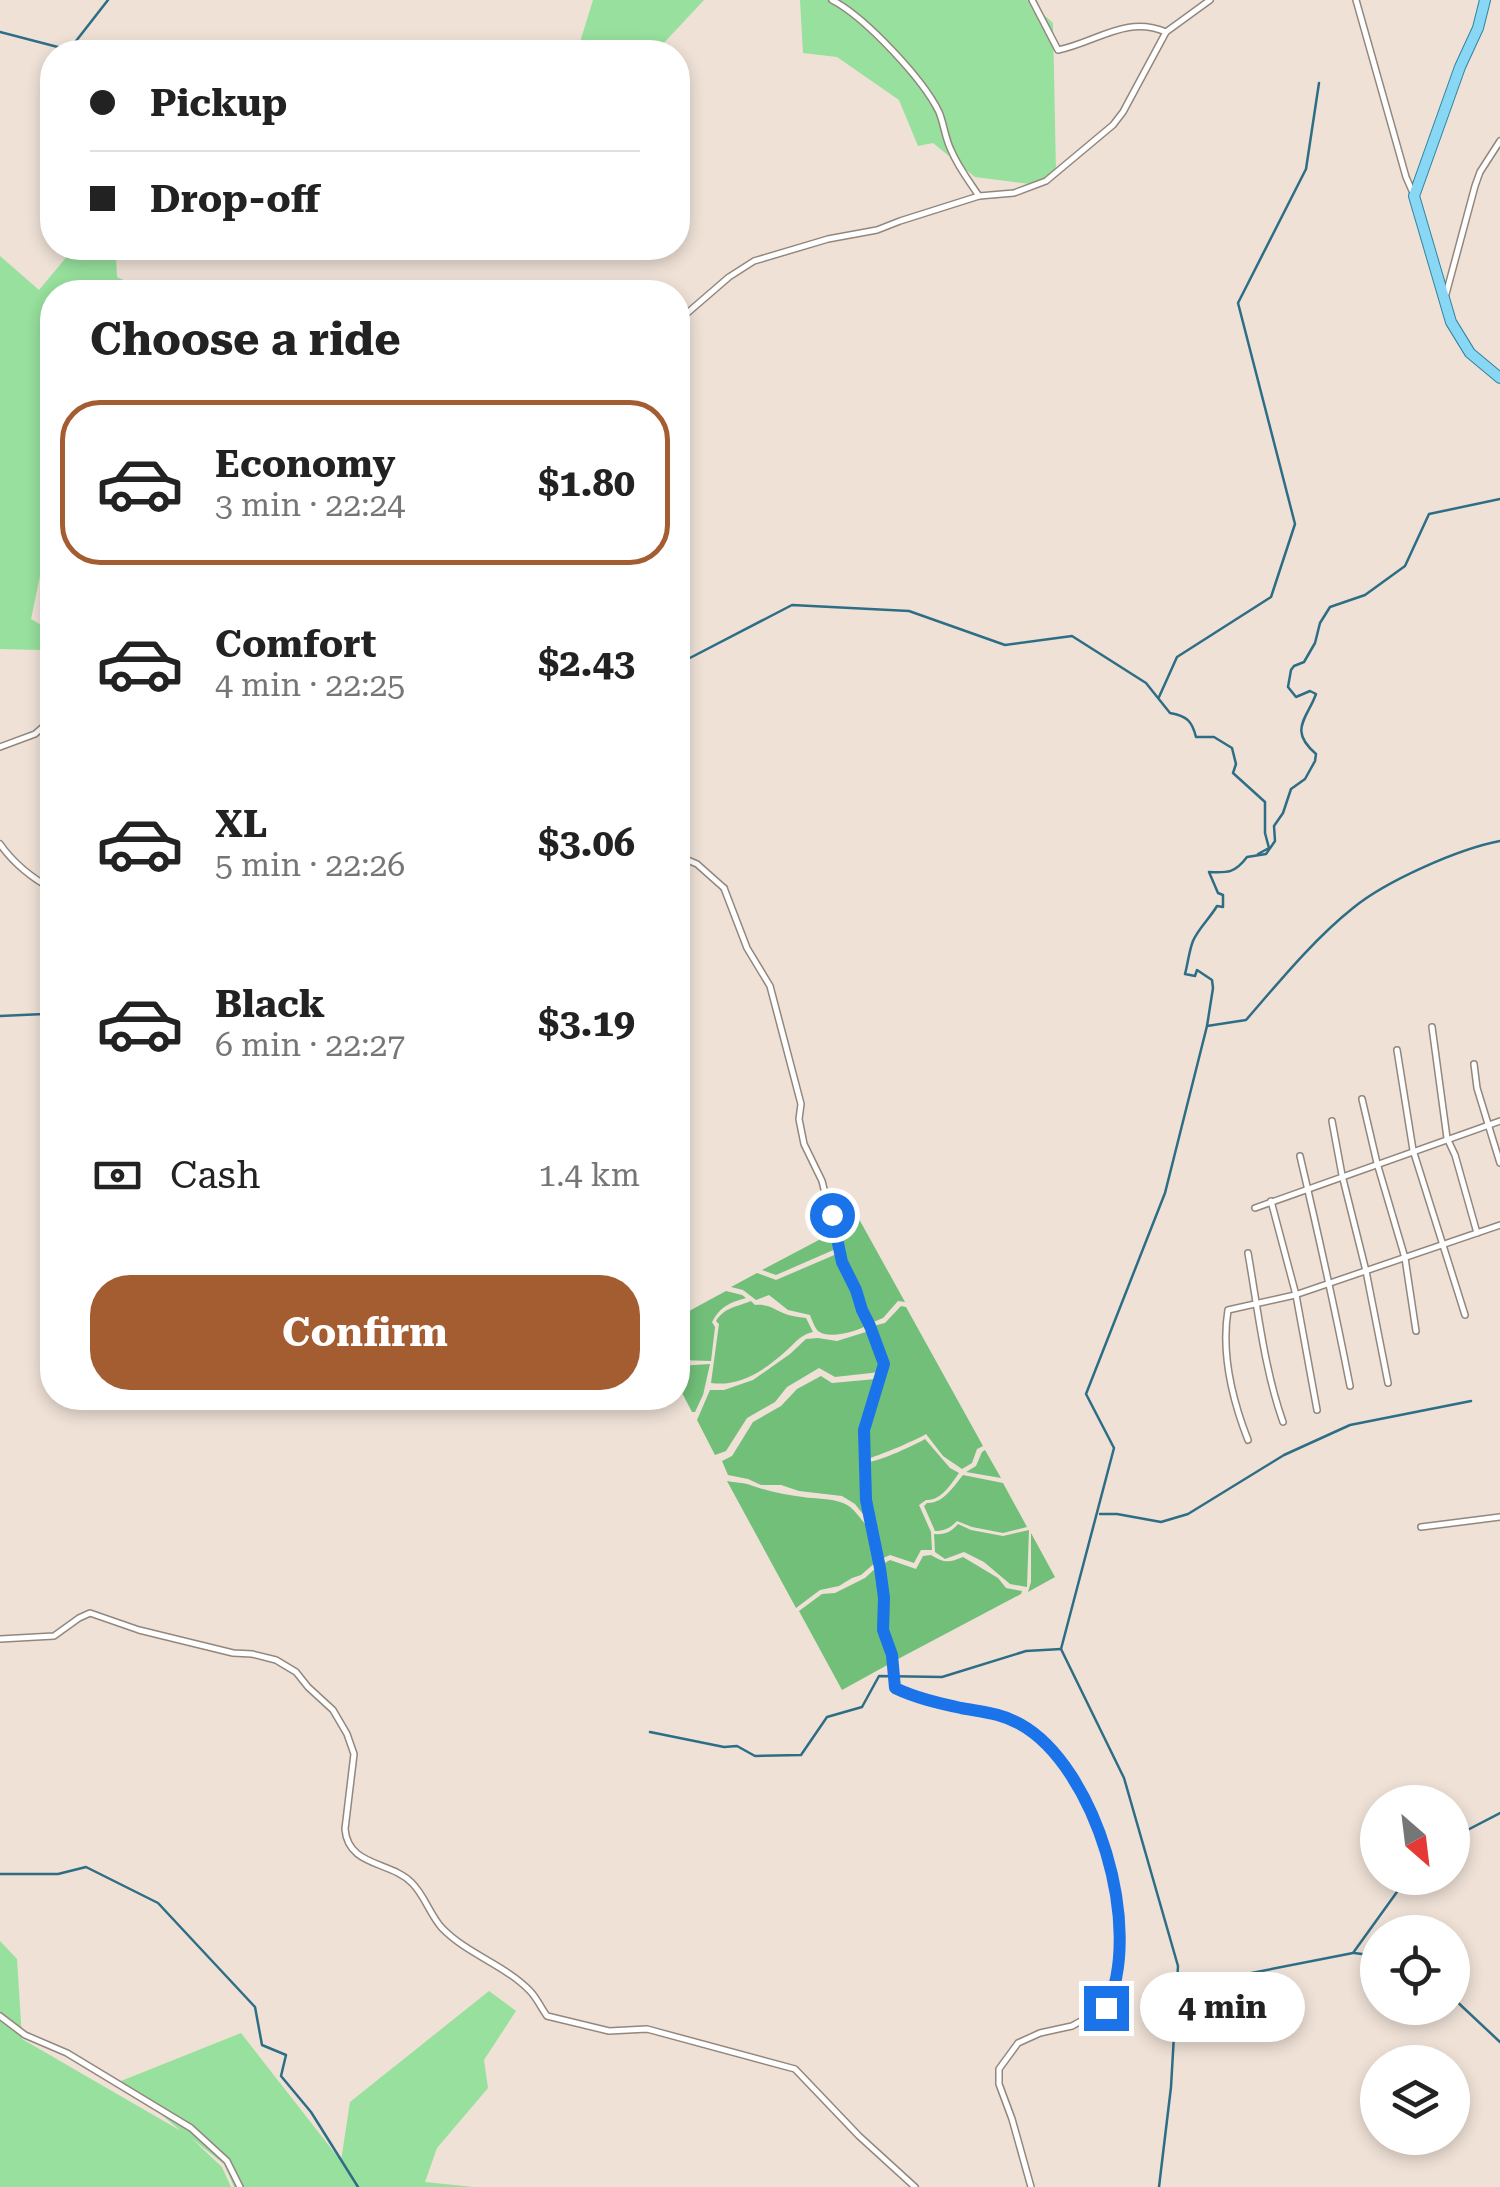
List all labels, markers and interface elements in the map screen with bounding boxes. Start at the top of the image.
text: Pickup [150,81,287,125]
text: Drop-off [150,177,320,221]
text: Choose a ride [90,313,401,366]
icon: car [95,438,185,528]
text: Economy [215,442,395,486]
text: $1.80 [538,461,635,505]
text: 3 min · 22:24 [215,486,405,524]
icon: car [95,618,185,708]
text: Comfort [215,622,376,666]
text: $2.43 [538,641,635,685]
text: 4 min · 22:25 [215,666,405,704]
icon: car [95,798,185,888]
text: XL [215,802,267,846]
text: $3.06 [538,821,635,865]
text: 5 min · 22:26 [215,846,405,884]
icon: car [95,978,185,1068]
text: Black [215,982,325,1026]
text: $3.19 [538,1001,635,1045]
text: 6 min · 22:27 [215,1026,405,1064]
icon: cash [90,1148,145,1203]
text: Cash [170,1153,260,1197]
text: 1.4 km [538,1156,640,1194]
route start [810,1193,855,1238]
button: Confirm [90,1275,640,1390]
north arrow [1360,1785,1470,1895]
map controls [1360,1785,1470,2155]
button: locate [1360,1915,1470,2025]
callout: 4 min [1141,1973,1306,2043]
route end [1084,1986,1129,2031]
text: 4 min [1178,1988,1267,2026]
button: layers [1360,2045,1470,2155]

